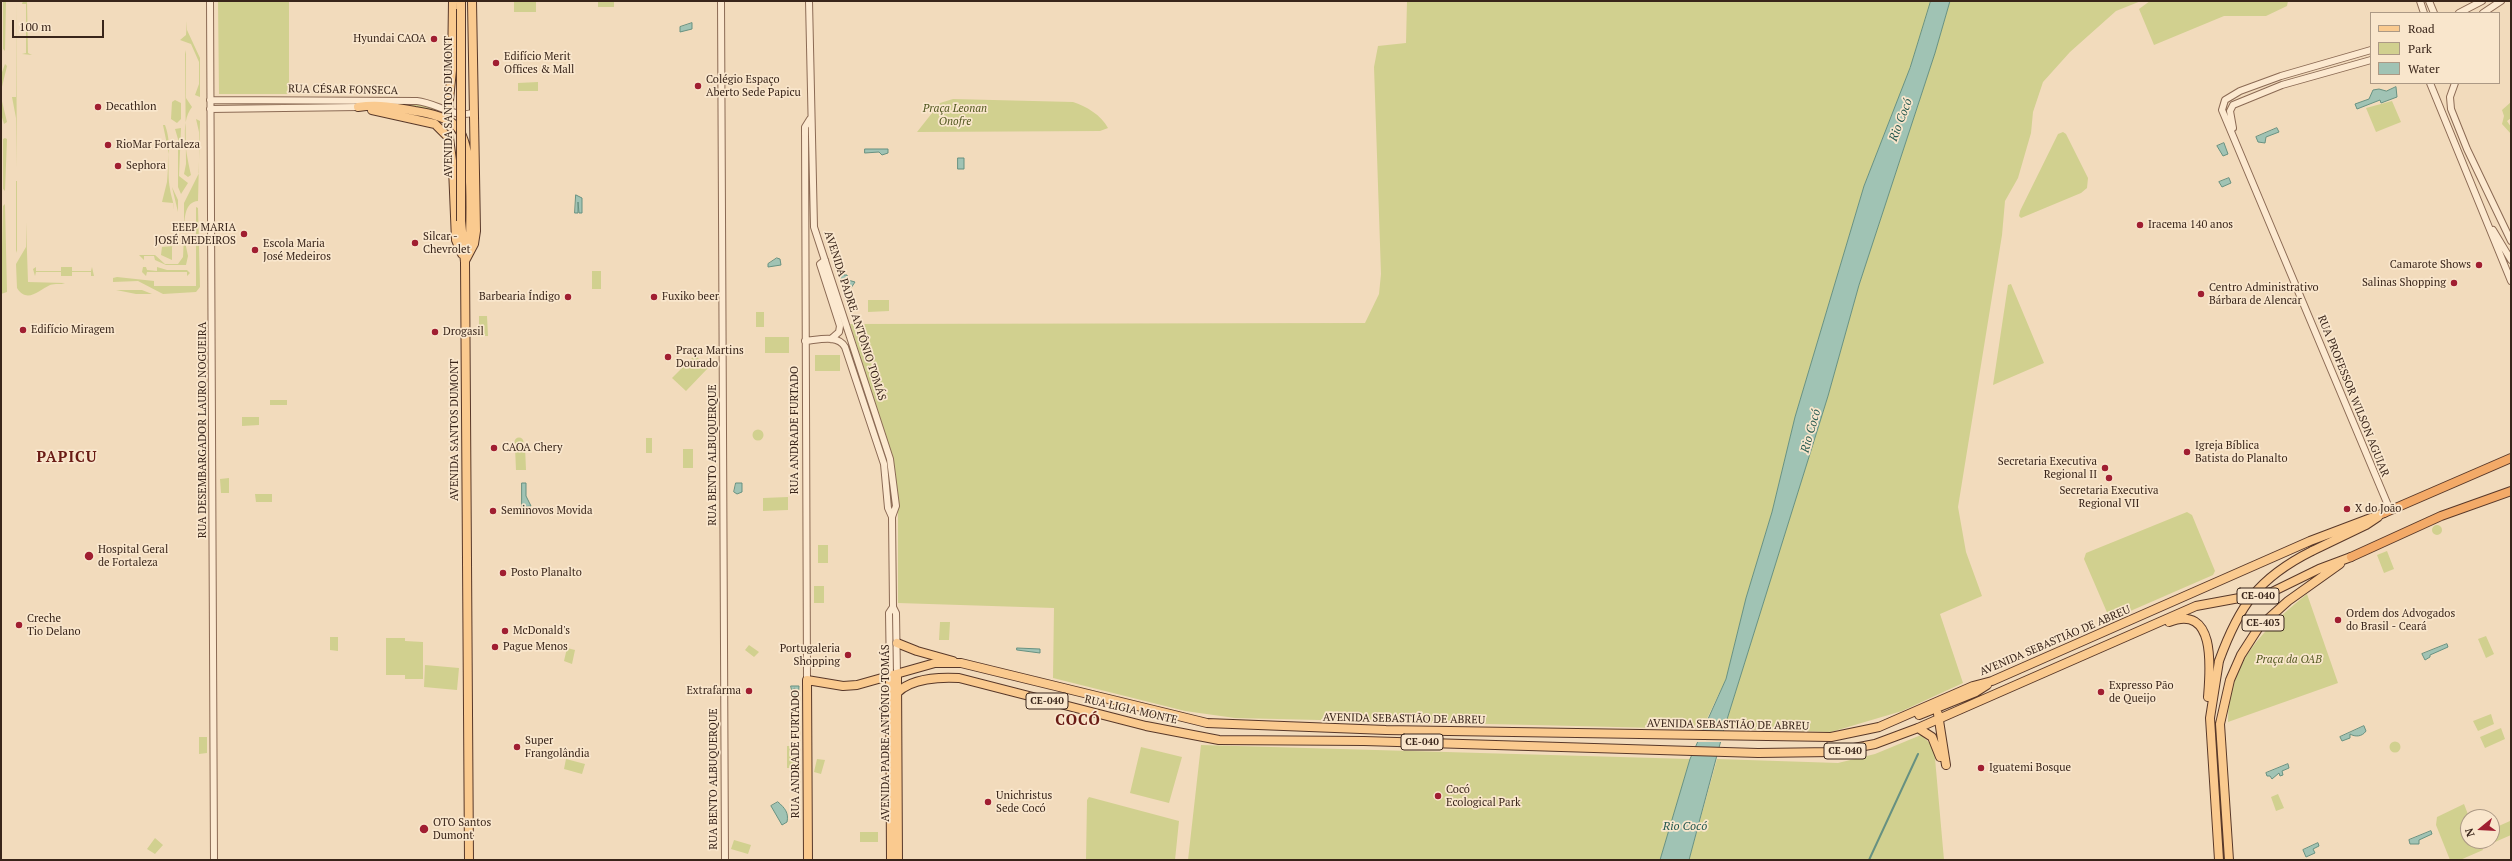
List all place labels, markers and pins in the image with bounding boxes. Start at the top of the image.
place label: Hyundai CAOA [353,32,426,46]
marker: Hyundai CAOA [429,34,439,44]
place label: Edifício Merit Offices & Mall [504,50,574,76]
marker: Edifício Merit Offices & Mall [491,58,501,68]
place label: Colégio Espaço Aberto Sede Papicu [706,73,801,99]
marker: Colégio Espaço Aberto Sede Papicu [693,81,703,91]
place label: Decathlon [106,100,156,114]
marker: Decathlon [93,102,103,112]
place label: RioMar Fortaleza [116,138,200,152]
marker: RioMar Fortaleza [103,140,113,150]
place label: Sephora [126,159,166,173]
marker: Sephora [113,161,123,171]
place label: Iracema 140 anos [2148,218,2233,232]
marker: Iracema 140 anos [2135,220,2145,230]
place label: EEEP MARIA JOSÉ MEDEIROS [154,221,236,247]
marker: EEEP MARIA JOSÉ MEDEIROS [239,229,249,239]
place label: Silcar - Chevrolet [423,230,471,256]
place label: Escola Maria José Medeiros [263,237,331,263]
marker: Silcar - Chevrolet [410,238,420,248]
marker: Escola Maria José Medeiros [250,245,260,255]
place label: Camarote Shows [2390,258,2471,272]
marker: Camarote Shows [2474,260,2484,270]
place label: Salinas Shopping [2362,276,2446,290]
marker: Salinas Shopping [2449,278,2459,288]
place label: Centro Administrativo Bárbara de Alencar [2209,281,2319,307]
marker: Centro Administrativo Bárbara de Alencar [2196,289,2206,299]
place label: Barbearia Índigo [479,290,560,304]
place label: Fuxiko beer [662,290,719,304]
marker: Barbearia Índigo [563,292,573,302]
marker: Fuxiko beer [649,292,659,302]
place label: Edifício Miragem [31,323,115,337]
marker: Edifício Miragem [18,325,28,335]
place label: Drogasil [443,325,484,339]
marker: Drogasil [430,327,440,337]
place label: Praça Martins Dourado [676,344,744,370]
marker: Praça Martins Dourado [663,352,673,362]
place label: Igreja Bíblica Batista do Planalto [2195,439,2288,465]
place label: CAOA Chery [502,441,563,455]
marker: CAOA Chery [489,443,499,453]
marker: Igreja Bíblica Batista do Planalto [2182,447,2192,457]
place label: Secretaria Executiva Regional II [1998,455,2097,481]
marker: Secretaria Executiva Regional II [2100,463,2110,473]
marker: Secretaria Executiva Regional VII [2104,473,2114,483]
place label: Secretaria Executiva Regional VII [2059,484,2159,510]
place label: X do João [2355,502,2401,516]
place label: Seminovos Movida [501,504,593,518]
marker: X do João [2342,504,2352,514]
marker: Seminovos Movida [488,506,498,516]
place label: Hospital Geral de Fortaleza [98,543,168,569]
marker: Hospital Geral de Fortaleza [83,550,95,562]
place label: Posto Planalto [511,566,582,580]
marker: Posto Planalto [498,568,508,578]
place label: Ordem dos Advogados do Brasil - Ceará [2346,607,2455,633]
place label: Creche Tio Delano [27,612,81,638]
marker: Ordem dos Advogados do Brasil - Ceará [2333,615,2343,625]
marker: Creche Tio Delano [14,620,24,630]
place label: McDonald's [513,624,570,638]
marker: McDonald's [500,626,510,636]
place label: Pague Menos [503,640,568,654]
marker: Pague Menos [490,642,500,652]
place label: Portugaleria Shopping [780,642,840,668]
marker: Portugaleria Shopping [843,650,853,660]
place label: Expresso Pão de Queijo [2109,679,2174,705]
place label: Extrafarma [686,684,741,698]
marker: Extrafarma [744,686,754,696]
marker: Expresso Pão de Queijo [2096,687,2106,697]
place label: Super Frangolândia [525,734,590,760]
marker: Super Frangolândia [512,742,522,752]
place label: Iguatemi Bosque [1989,761,2071,775]
marker: Iguatemi Bosque [1976,763,1986,773]
place label: Cocó Ecological Park [1446,783,1521,809]
place label: Unichristus Sede Cocó [996,789,1052,815]
marker: Cocó Ecological Park [1433,791,1443,801]
marker: Unichristus Sede Cocó [983,797,993,807]
place label: OTO Santos Dumont [433,816,491,842]
marker: OTO Santos Dumont [418,823,430,835]

